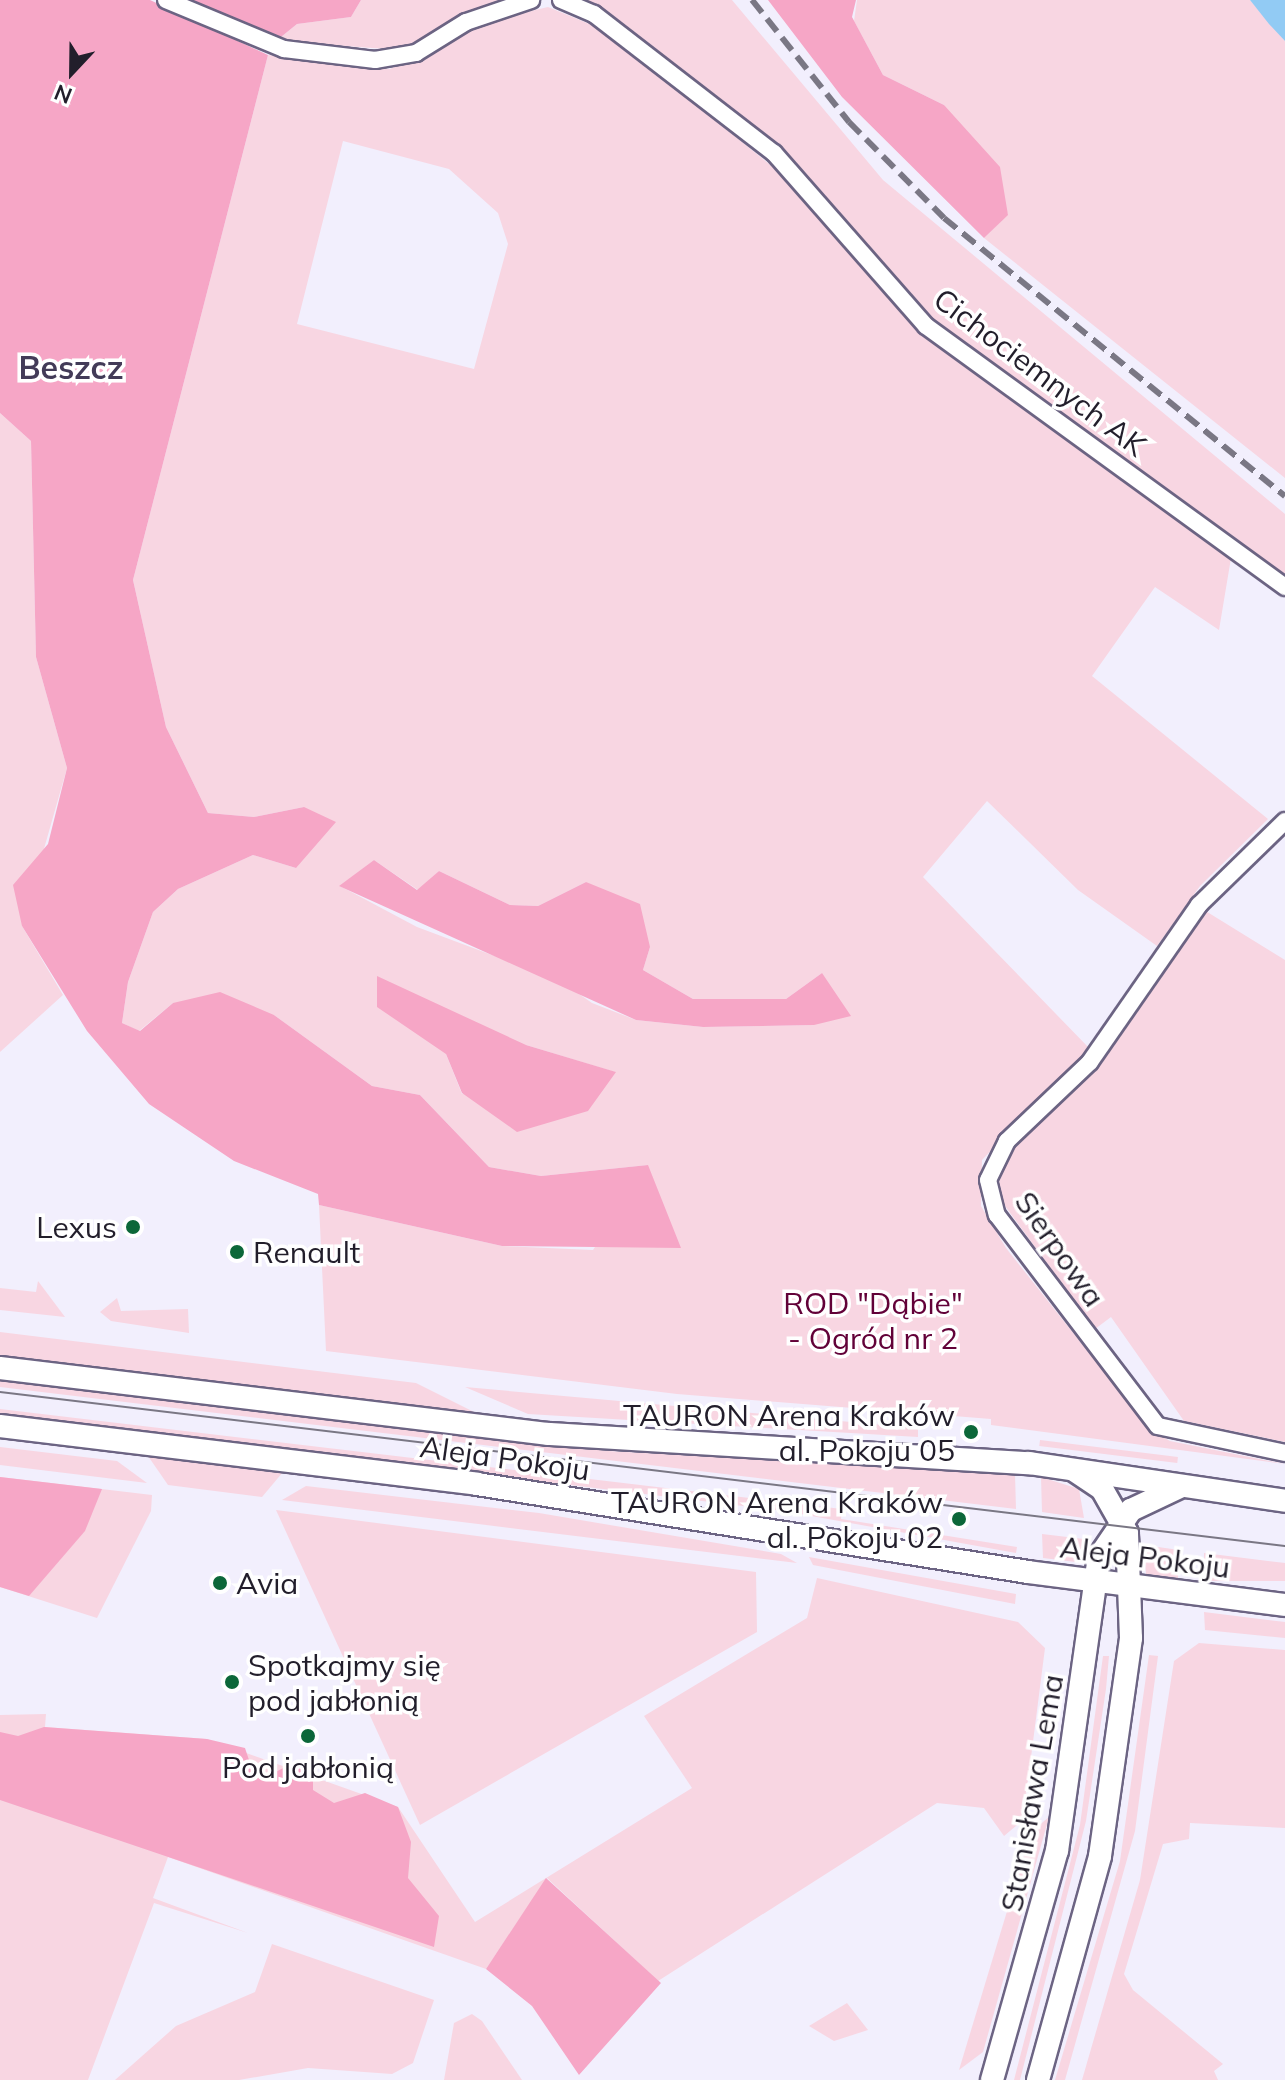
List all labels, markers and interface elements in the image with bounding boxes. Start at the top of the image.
north arrow [32,32,112,112]
text: N [50,78,76,110]
street label: Cichociemnych AK [927,280,1153,464]
district label: Beszcz [19,348,123,386]
street label: Sierpowa [1007,1185,1113,1313]
place label: Lexus [36,1209,117,1245]
marker: Lexus [124,1218,142,1236]
place label: Renault [253,1234,360,1270]
marker: Renault [228,1243,246,1261]
park label: ROD "Dąbie" - Ogród nr 2 [783,1285,963,1356]
place label: TAURON Arena Kraków al. Pokoju 05 [623,1397,955,1468]
marker: TAURON Arena Kraków al. Pokoju 05 [962,1423,980,1441]
street label: Aleja Pokoju [418,1428,592,1488]
place label: TAURON Arena Kraków al. Pokoju 02 [611,1484,943,1554]
marker: TAURON Arena Kraków al. Pokoju 02 [950,1510,968,1528]
street label: Aleja Pokoju [1058,1529,1232,1585]
place label: Avia [236,1565,298,1601]
marker: Avia [211,1574,229,1592]
place label: Spotkajmy się pod jabłonią [248,1647,441,1718]
street label: Stanisława Lema [993,1672,1071,1914]
marker: Spotkajmy się pod jabłonią [223,1673,241,1691]
marker: Pod jabłonią [299,1727,317,1745]
place label: Pod jabłonią [222,1749,394,1785]

